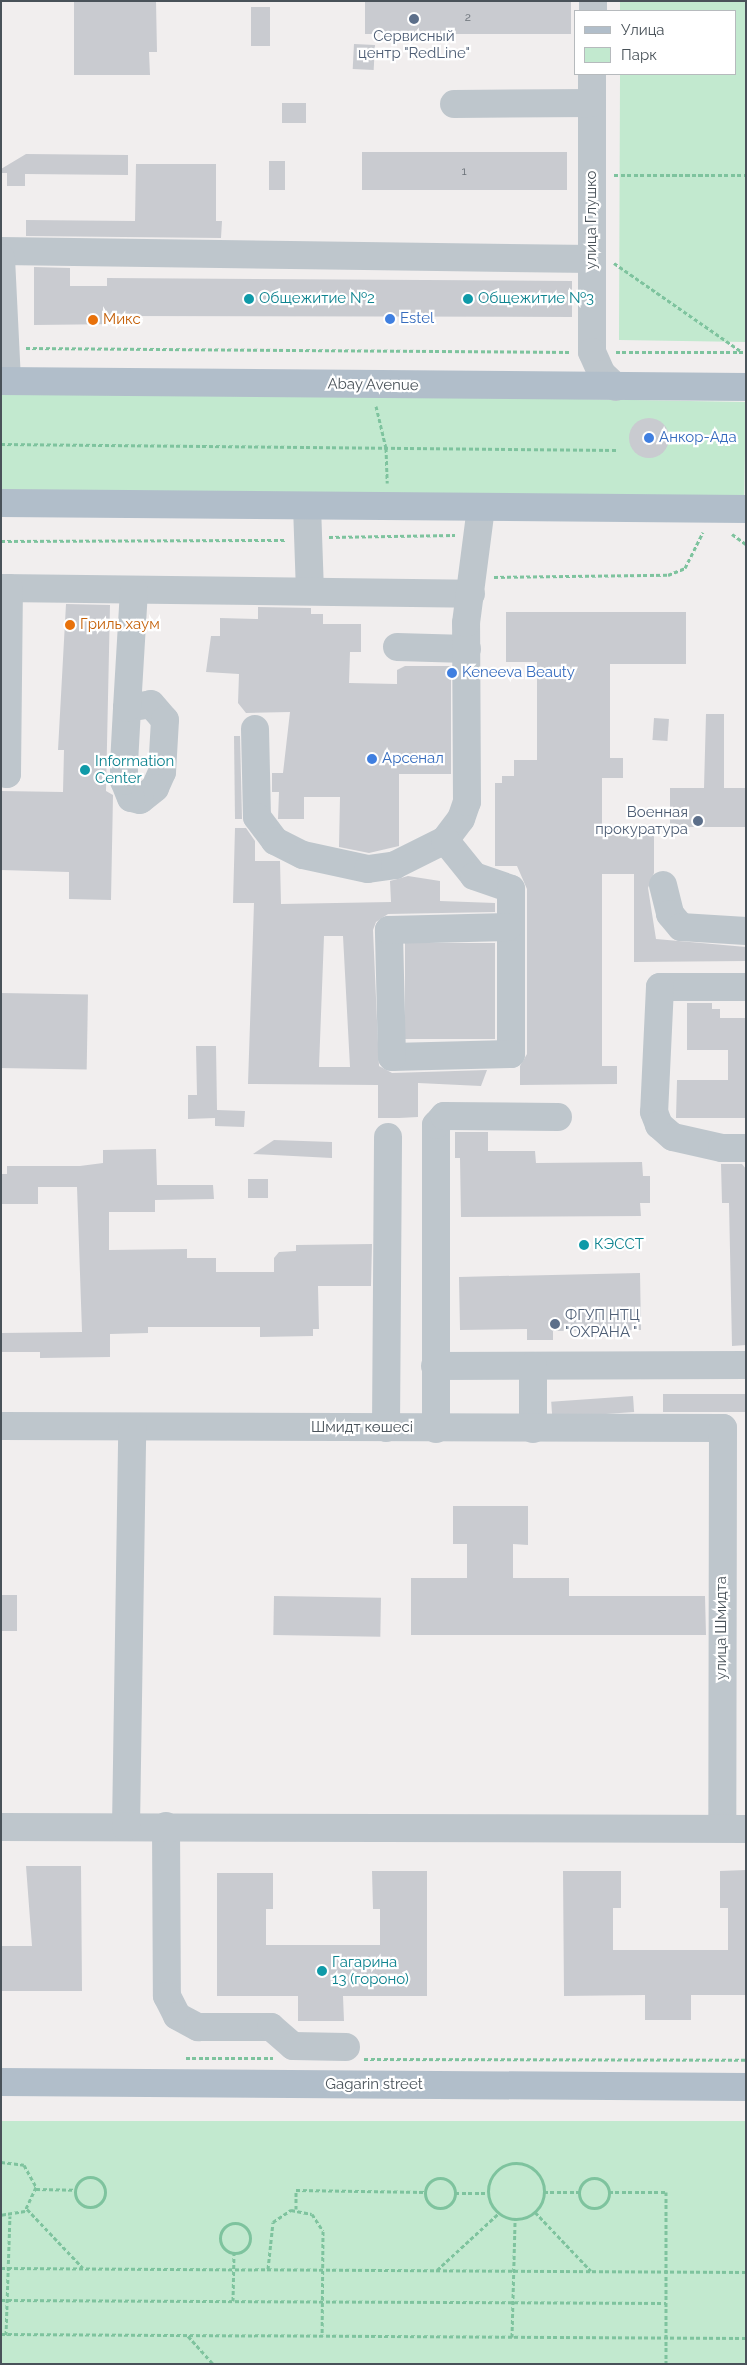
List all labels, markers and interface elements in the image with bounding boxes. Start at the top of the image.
legend [574,10,737,75]
house number: 2 [465,11,471,25]
marker: Сервисный центр "RedLine" [408,13,420,25]
text: Улица [621,21,665,39]
place label: Сервисный центр "RedLine" [358,27,470,62]
text: Парк [621,46,657,64]
house number: 1 [461,165,467,179]
street label: улица Глушко [583,171,601,269]
place label: Общежитие №2 [259,290,375,308]
place label: Общежитие №3 [478,290,594,308]
marker: Общежитие №2 [243,293,255,305]
marker: Общежитие №3 [462,293,474,305]
place label: Estel [400,310,434,328]
place label: Микс [103,311,141,329]
marker: Estel [384,313,396,325]
marker: Микс [87,314,99,326]
street label: Abay Avenue [327,375,419,395]
place label: Анкор-Ада [659,429,737,447]
marker: Анкор-Ада [643,432,655,444]
place label: Гриль хаум [80,616,160,634]
marker: Гриль хаум [64,619,76,631]
place label: Keneeva Beauty [462,664,575,682]
marker: Keneeva Beauty [446,667,458,679]
place label: Арсенал [382,750,444,768]
place label: Information Center [95,752,174,787]
marker: Арсенал [366,753,378,765]
marker: Information Center [79,764,91,776]
place label: Военная прокуратура [595,803,688,838]
marker: Военная прокуратура [692,815,704,827]
place label: КЭССТ [594,1236,644,1254]
marker: КЭССТ [578,1239,590,1251]
place label: ФГУП НТЦ "ОХРАНА " [565,1306,640,1341]
marker: ФГУП НТЦ "ОХРАНА " [549,1318,561,1330]
street label: Шмидт көшесі [311,1419,413,1437]
street label: улица Шмидта [713,1576,731,1680]
place label: Гагарина 13 (гороно) [332,1953,409,1988]
marker: Гагарина 13 (гороно) [316,1965,328,1977]
street label: Gagarin street [325,2076,423,2094]

